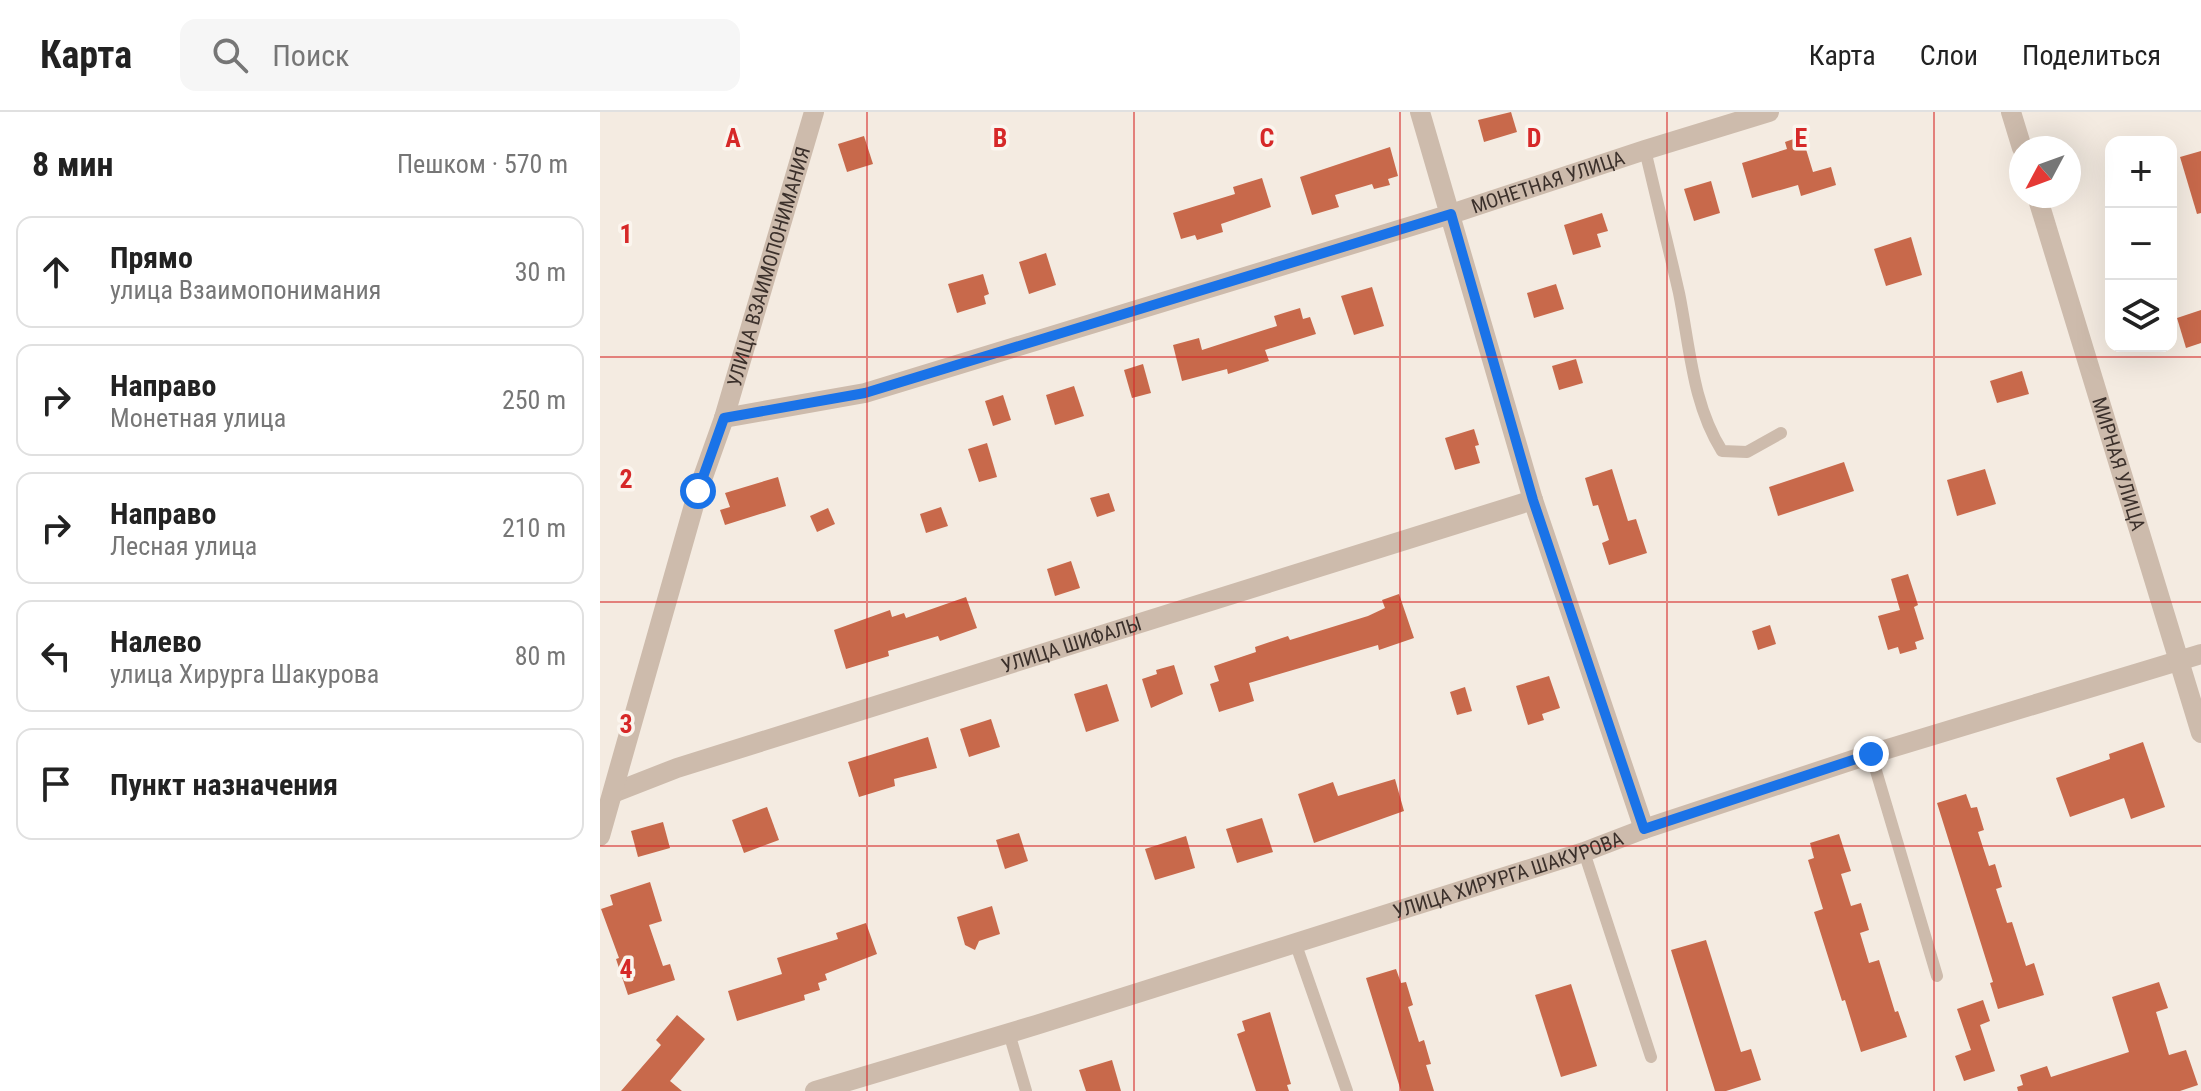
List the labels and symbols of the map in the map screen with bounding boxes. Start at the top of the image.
text: A [725,123,741,153]
text: B [993,123,1007,153]
text: C [1260,123,1275,153]
text: D [1527,123,1541,153]
text: E [1795,123,1808,153]
north arrow [2009,136,2081,208]
street label: УЛИЦА ВЗАИМОПОНИМАНИЯ [722,144,815,389]
street label: МОНЕТНАЯ УЛИЦА [1468,145,1628,218]
text: 1 [619,219,633,249]
street label: МИРНАЯ УЛИЦА [2087,394,2151,534]
text: 2 [619,464,633,494]
route start [680,473,716,509]
street label: УЛИЦА ШИФАЛЫ [998,611,1145,678]
text: 3 [619,709,633,739]
route end [1853,736,1889,772]
street label: УЛИЦА ХИРУРГА ШАКУРОВА [1390,826,1627,924]
text: 4 [619,954,633,984]

